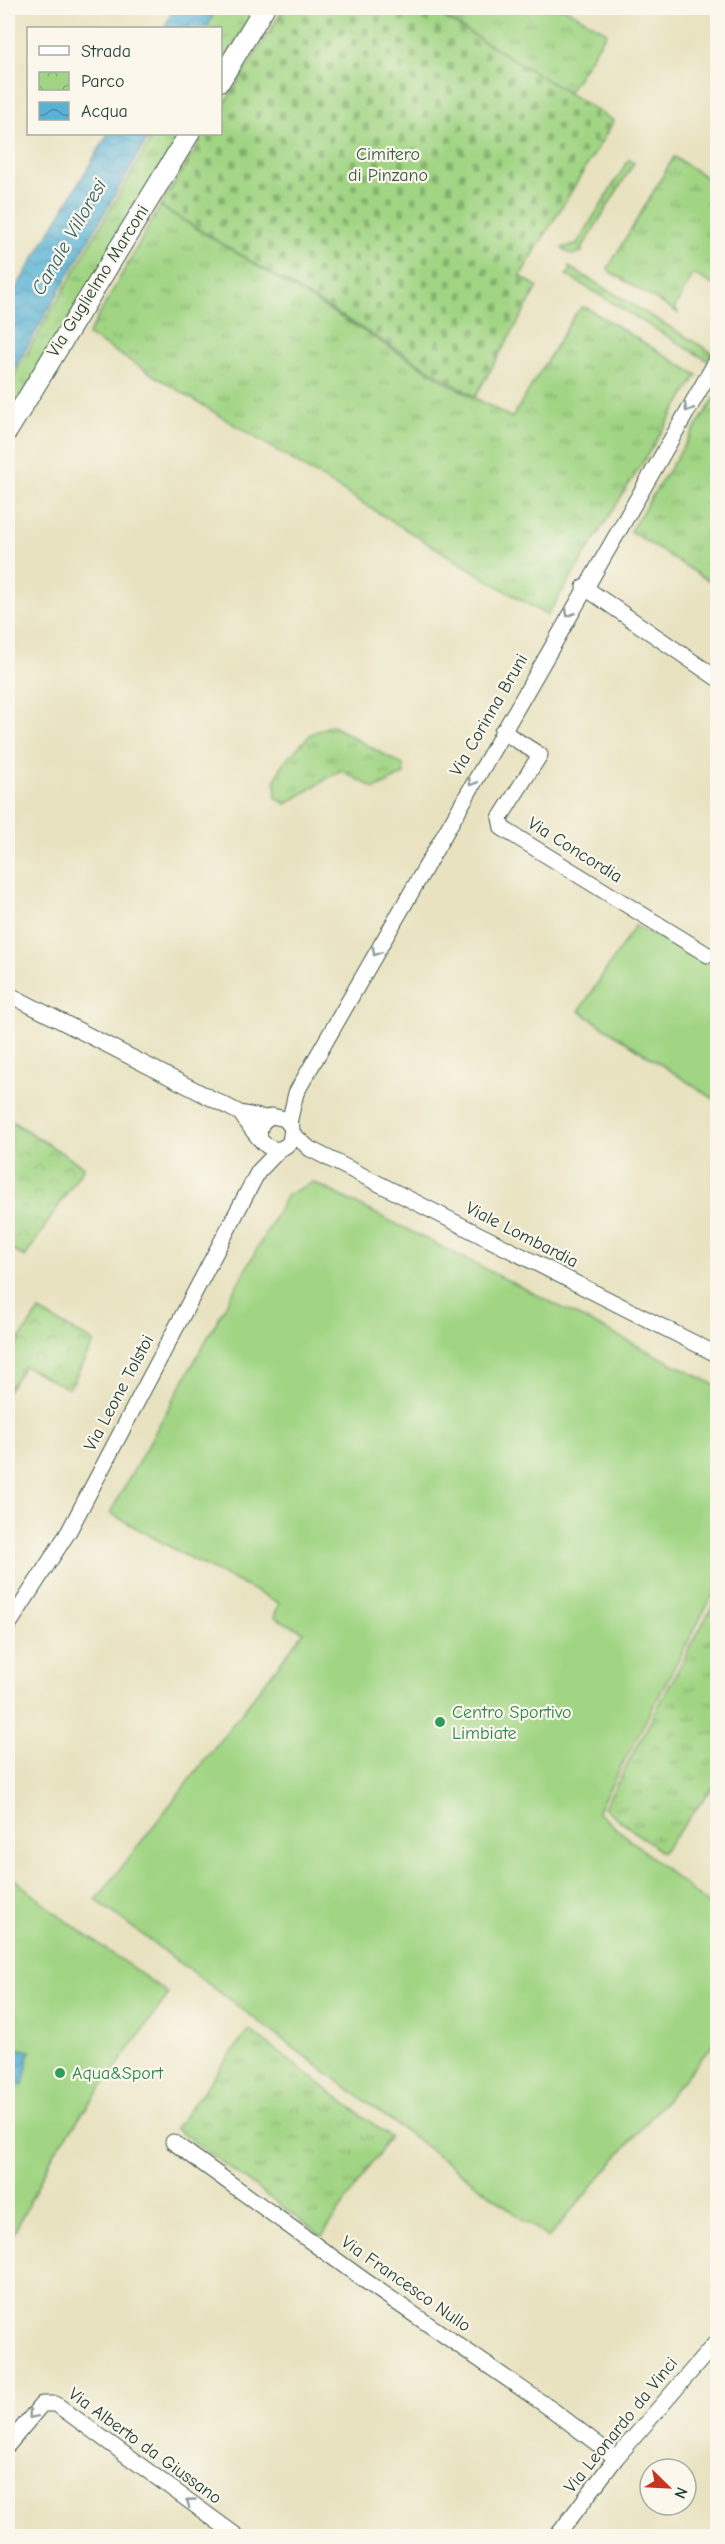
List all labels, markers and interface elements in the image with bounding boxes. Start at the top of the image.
legend [27,27,222,135]
text: Strada [81,41,131,62]
text: Parco [81,71,124,92]
text: Acqua [81,101,128,122]
park label: Cimitero di Pinzano [348,144,428,186]
water label: Canale Villoresi [27,175,112,299]
street label: Via Guglielmo Marconi [43,201,153,361]
one-way arrow [684,402,695,412]
one-way arrow [565,607,577,617]
street label: Via Corinna Bruni [446,650,532,780]
one-way arrow [468,776,480,787]
street label: Via Concordia [524,813,626,887]
one-way arrow [372,946,383,956]
street label: Viale Lombardia [462,1198,582,1272]
street label: Via Leone Tolstoi [80,1331,158,1455]
place label: Centro Sportivo Limbiate [452,1702,572,1744]
marker: Centro Sportivo Limbiate [433,1715,447,1729]
place label: Aqua&Sport [72,2063,164,2084]
marker: Aqua&Sport [53,2066,67,2080]
street label: Via Francesco Nullo [337,2231,475,2337]
street label: Via Leonardo da Vinci [560,2353,682,2497]
street label: Via Alberto da Giussano [64,2383,226,2509]
one-way arrow [28,2408,39,2419]
north arrow [638,2457,698,2517]
text: N [670,2484,691,2501]
one-way arrow [186,2498,197,2509]

